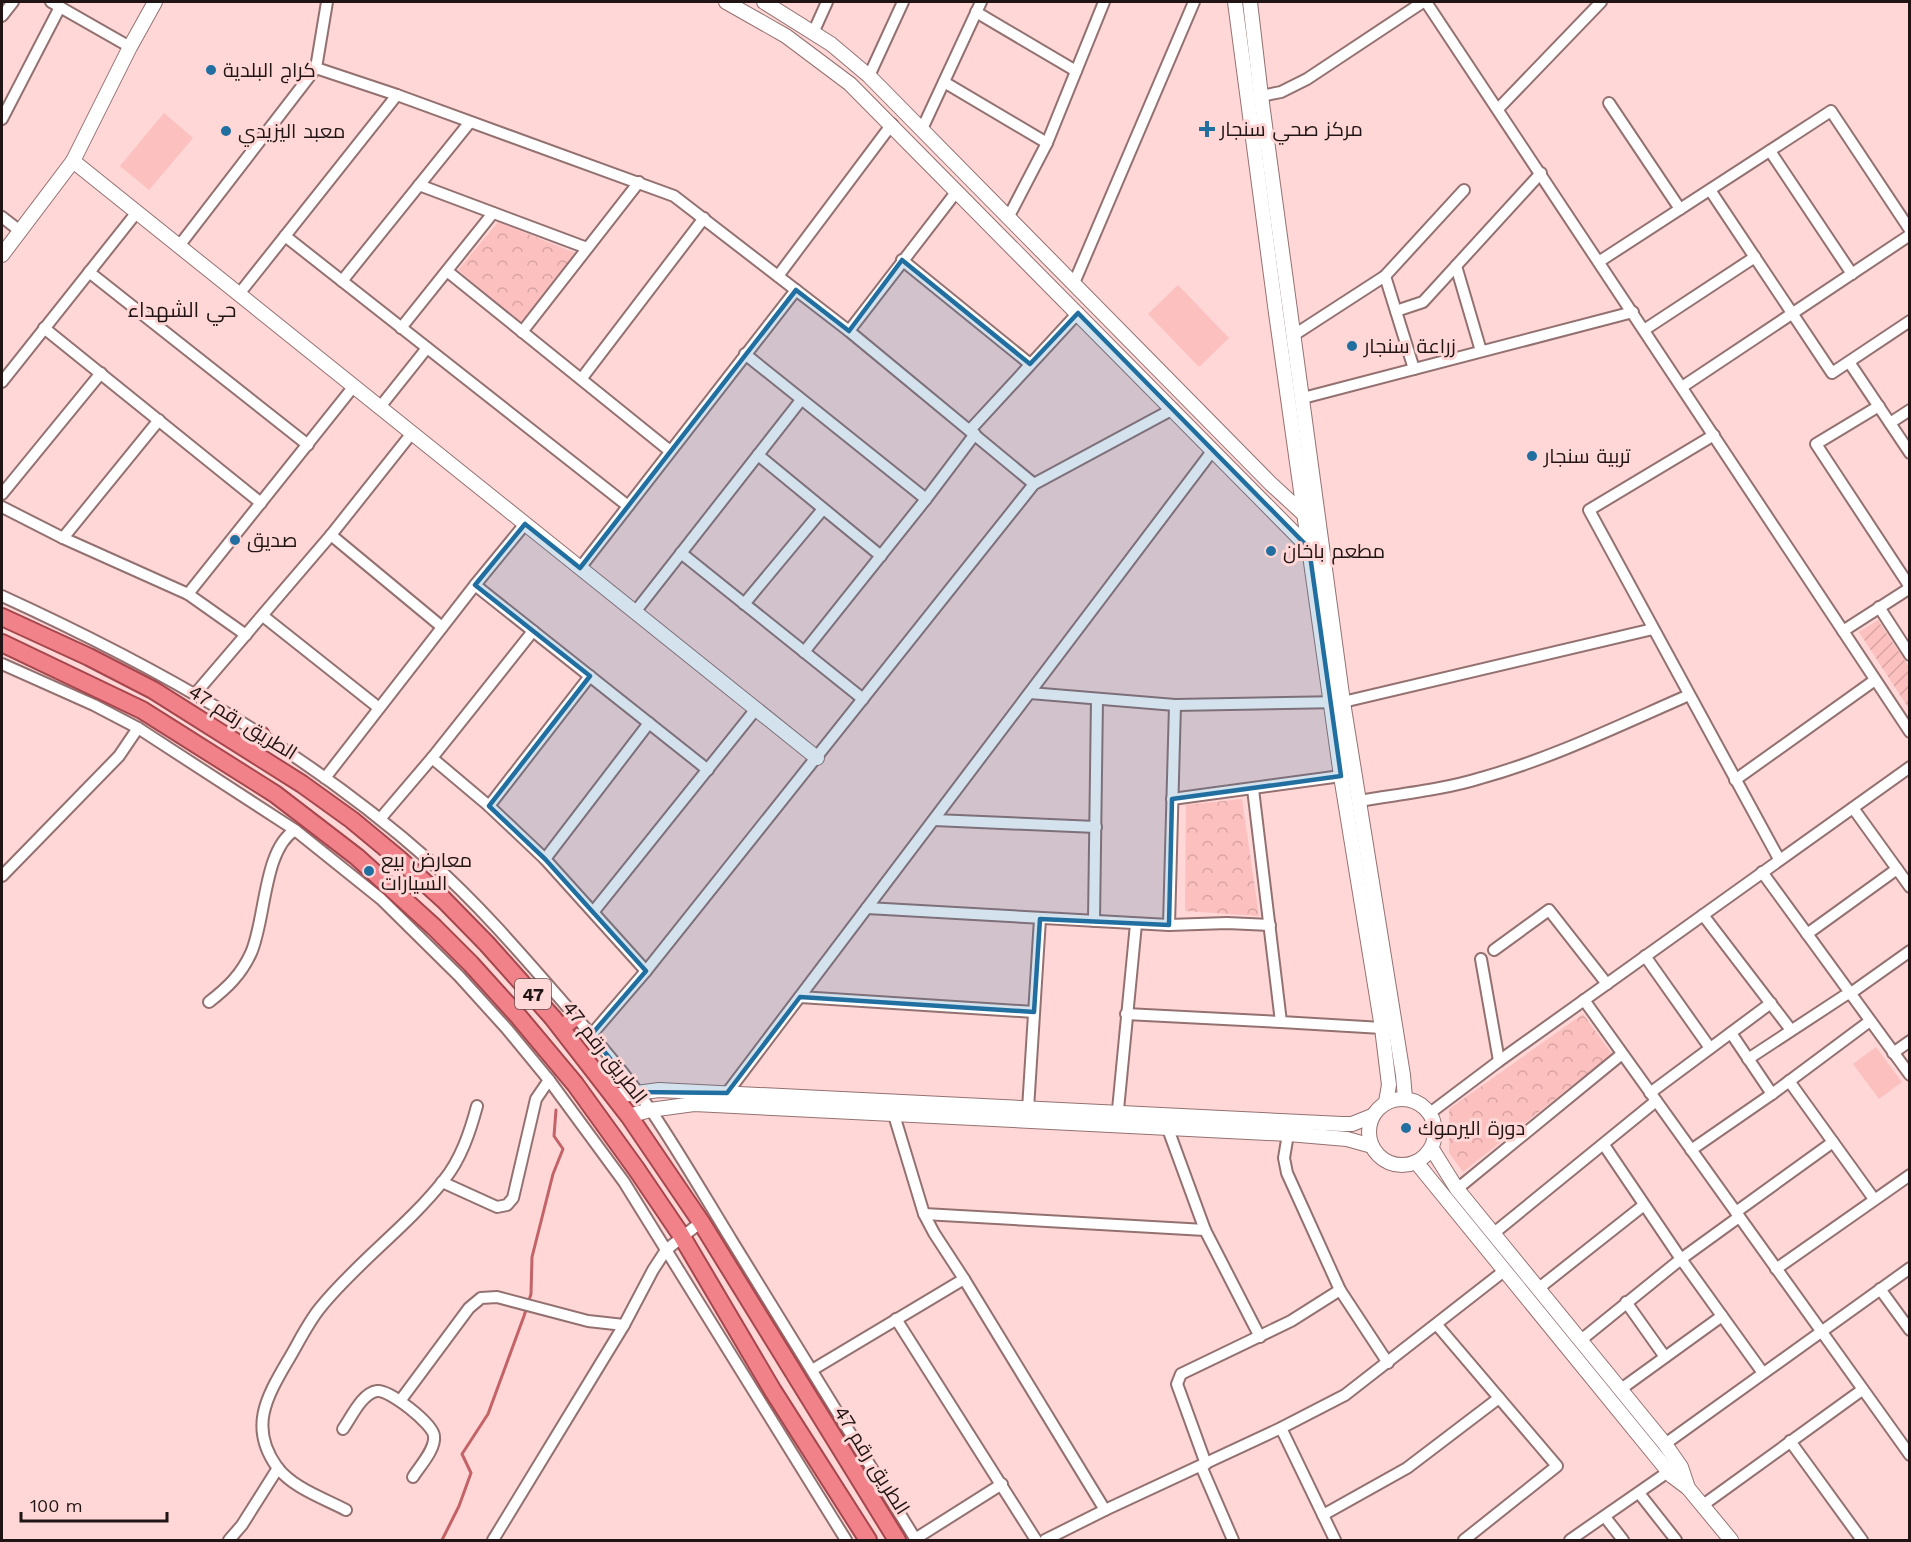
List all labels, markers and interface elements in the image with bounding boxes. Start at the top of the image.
place label: كراج البلدية [223,58,316,84]
marker: كراج البلدية [204,63,218,77]
place label: مركز صحي سنجار [1219,117,1363,145]
place label: معبد اليزيدي [238,119,345,147]
marker: مركز صحي سنجار [1198,120,1216,138]
marker: معبد اليزيدي [219,124,233,138]
district label: حي الشهداء [127,297,237,326]
place label: زراعة سنجار [1363,334,1456,358]
marker: زراعة سنجار [1345,339,1359,353]
place label: تربية سنجار [1543,444,1631,468]
marker: تربية سنجار [1525,449,1539,463]
place label: صديق [247,528,297,553]
marker: صديق [228,533,242,547]
place label: مطعم باخان [1283,539,1385,565]
marker: مطعم باخان [1264,544,1278,558]
street label: الطريق رقم 47 [183,679,302,767]
place label: معارض بيع السيارات [381,848,472,895]
marker: معارض بيع السيارات [362,864,376,878]
road number: 47 [515,979,551,1009]
street label: الطريق رقم 47 [556,996,652,1109]
place label: دورة اليرموك [1418,1116,1525,1140]
marker: دورة اليرموك [1399,1121,1413,1135]
street label: الطريق رقم 47 [827,1401,915,1520]
scale bar [21,1485,166,1523]
text: 100 m [30,1495,83,1516]

